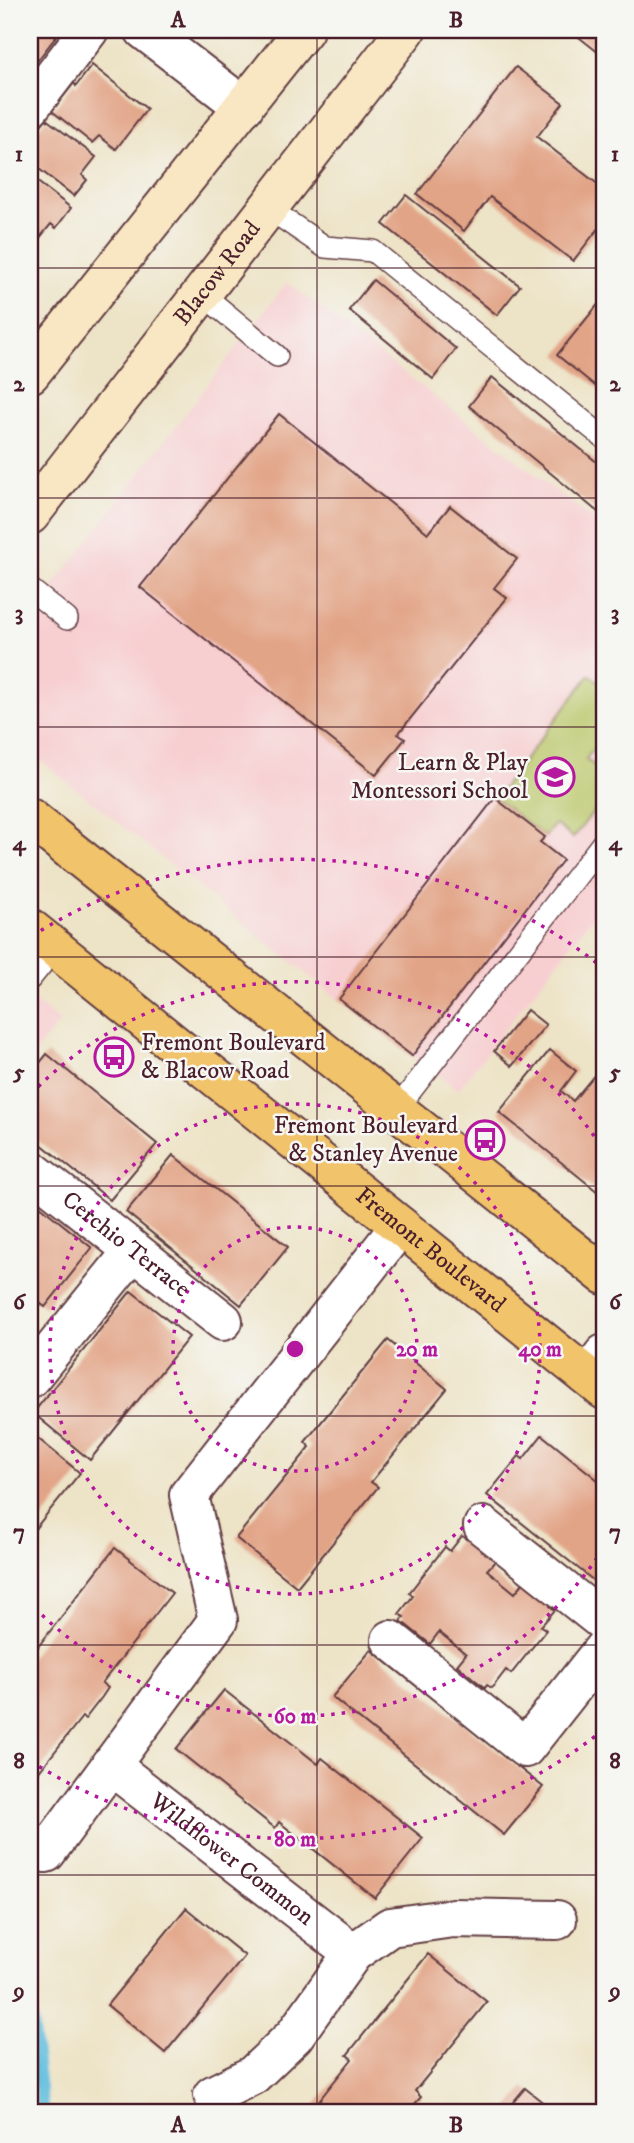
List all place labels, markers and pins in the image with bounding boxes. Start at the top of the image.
place label: Learn & Play Montessori School [351,748,529,806]
school or university icon: Learn & Play Montessori School [534,756,576,798]
place label: Fremont Boulevard & Blacow Road [141,1028,325,1086]
bus stop icon: Fremont Boulevard & Blacow Road [93,1036,135,1078]
place label: Fremont Boulevard & Stanley Avenue [274,1111,458,1169]
bus stop icon: Fremont Boulevard & Stanley Avenue [464,1119,506,1161]
centre of rings [283,1337,307,1361]

